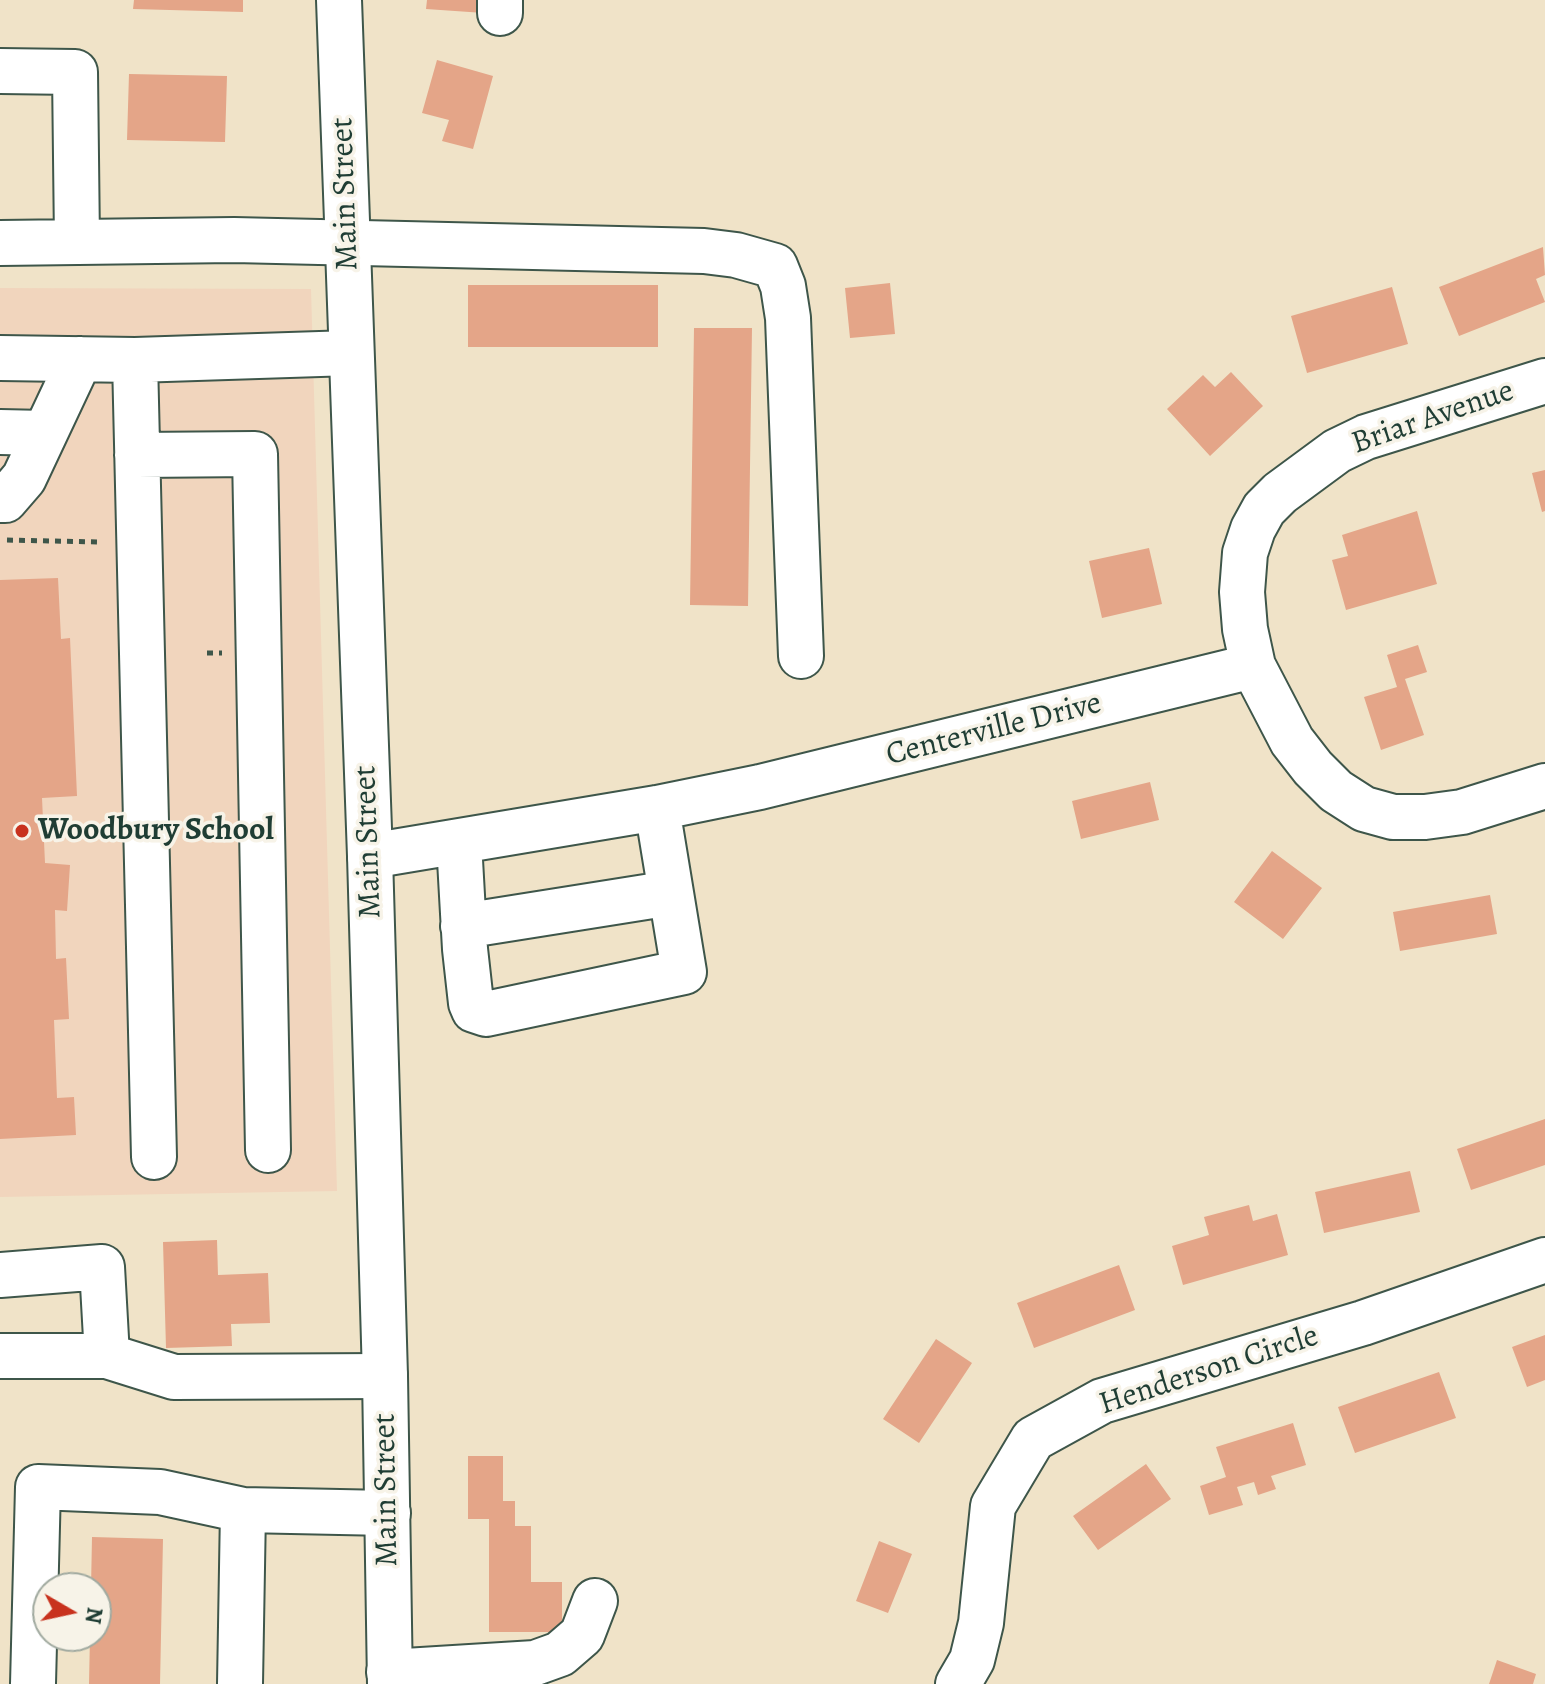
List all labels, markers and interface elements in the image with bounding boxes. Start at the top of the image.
street label: Main Street [324,117,368,271]
street label: Briar Avenue [1347,372,1519,464]
street label: Centerville Drive [882,685,1106,775]
street label: Main Street [347,765,391,919]
place label: Woodbury School [38,812,274,850]
marker: Woodbury School [13,822,31,840]
street label: Henderson Circle [1095,1318,1323,1424]
street label: Main Street [366,1413,408,1567]
north arrow [32,1572,112,1652]
text: N [78,1605,110,1626]

